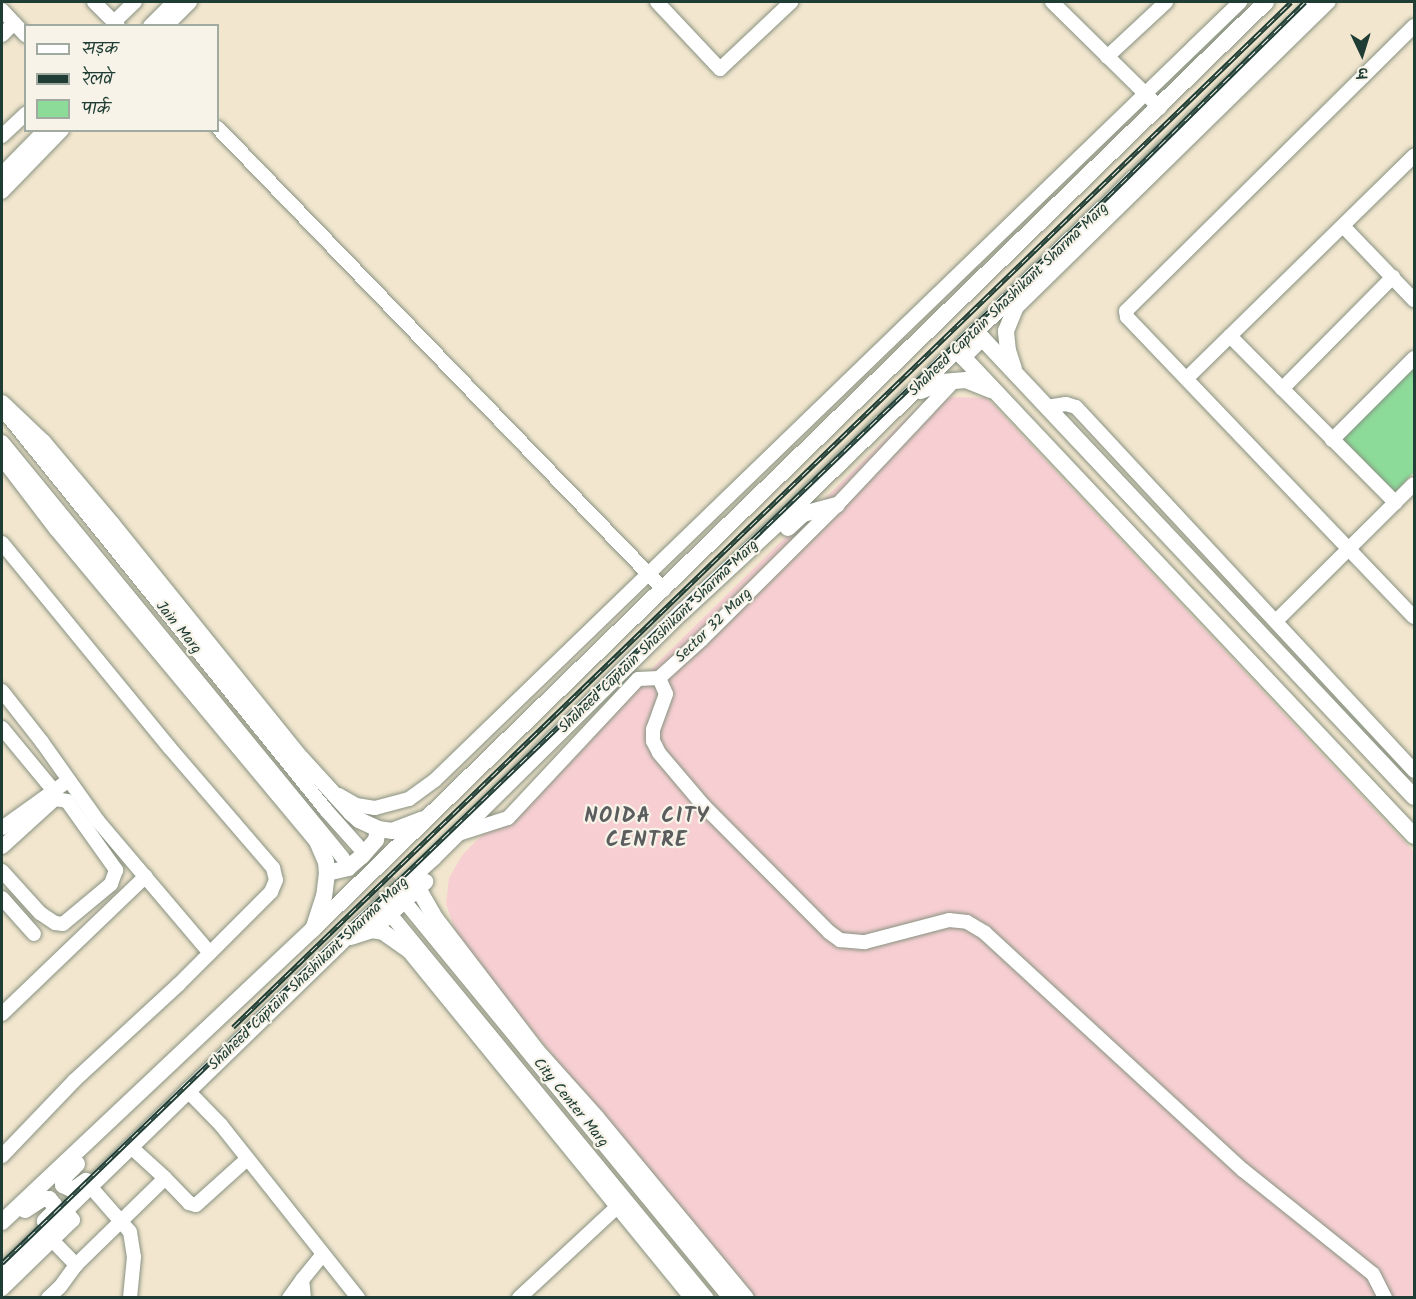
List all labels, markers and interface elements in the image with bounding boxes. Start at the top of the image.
legend [24,24,219,132]
north arrow [1332,24,1392,84]
text: सड़क [82,35,118,64]
text: उ [1357,60,1369,85]
text: रेलवे [82,65,112,94]
text: पार्क [82,95,111,124]
street label: Shaheed Captain Shashikant Sharma Marg [905,200,1113,400]
street label: Shaheed Captain Shashikant Sharma Marg [555,537,763,737]
street label: Sector 32 Marg [672,585,756,667]
street label: Jain Marg [151,598,205,658]
district label: NOIDA CITY CENTRE [584,804,710,854]
street label: Shaheed Captain Shashikant Sharma Marg [205,874,413,1074]
street label: City Center Marg [529,1055,611,1151]

